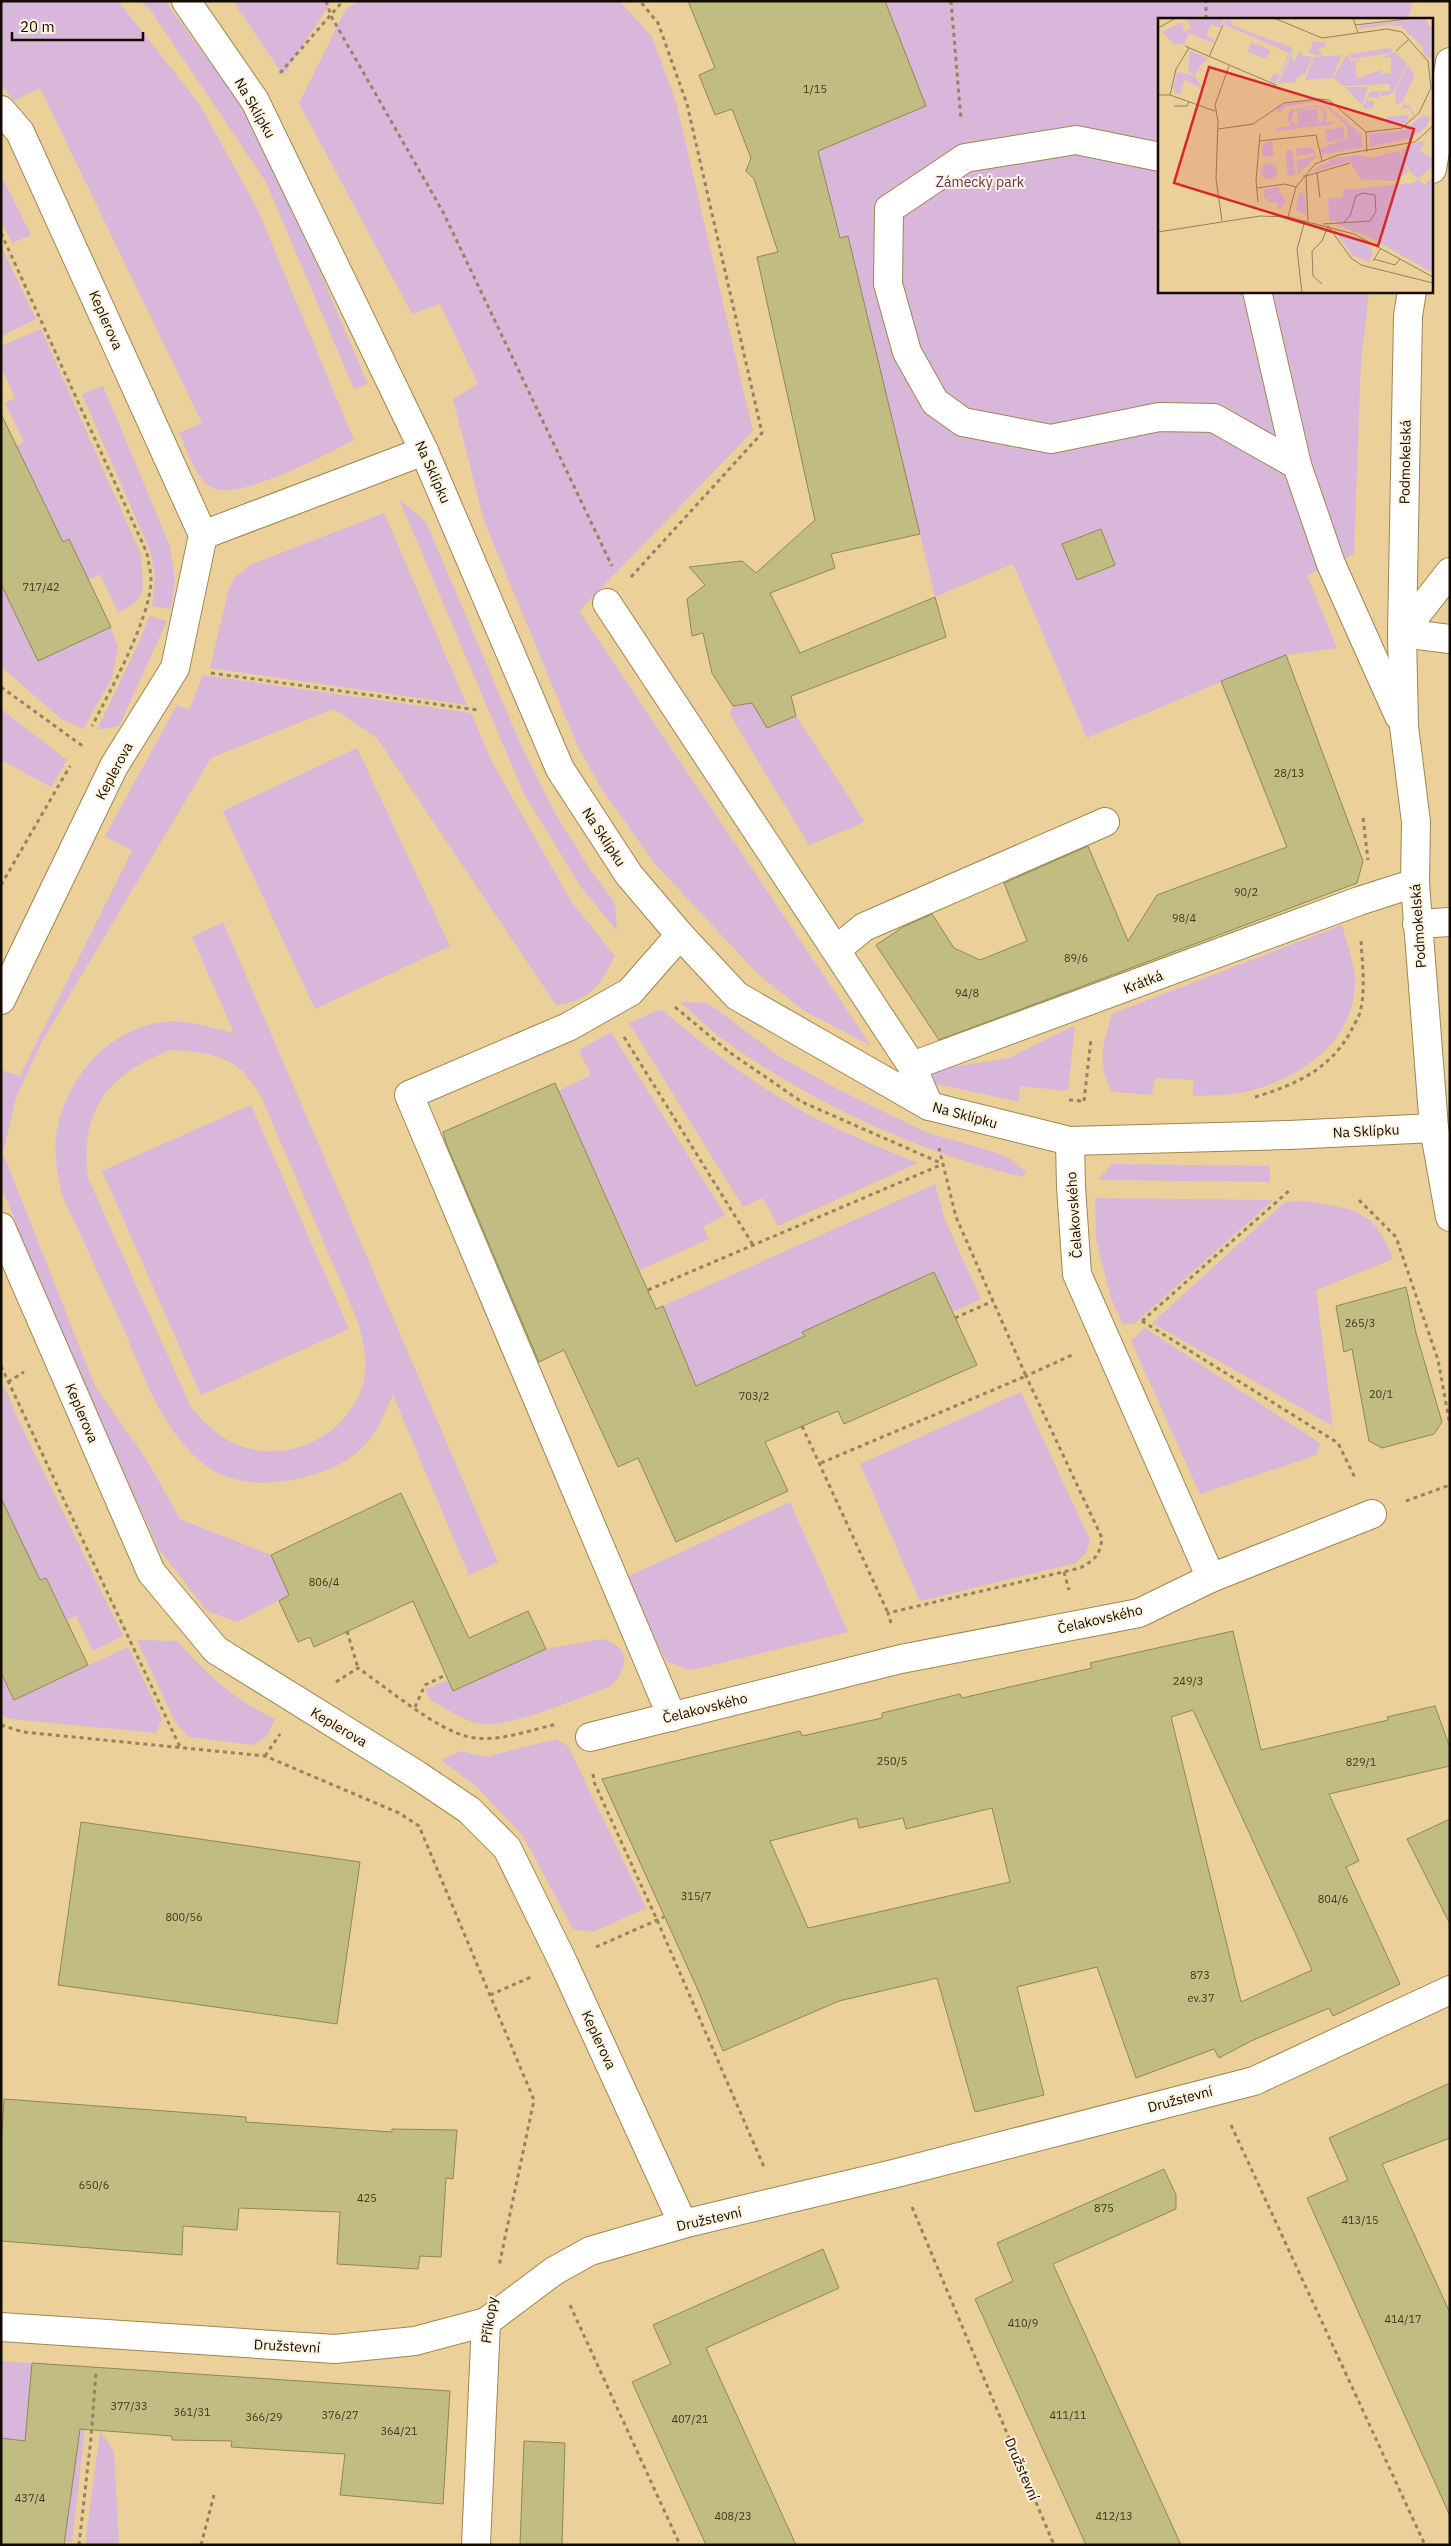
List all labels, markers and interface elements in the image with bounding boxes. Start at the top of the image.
scale bar [12,10,144,42]
text: 20 m [20,17,55,36]
inset map [1158,18,1434,292]
street label: Na Sklípku [231,75,279,141]
house number: 1/15 [803,82,827,96]
park label: Zámecký park [936,173,1025,191]
street label: Keplerova [85,288,127,353]
street label: Podmokelská [1395,419,1415,504]
street label: Na Sklípku [411,438,455,506]
house number: 717/42 [22,580,60,594]
street label: Keplerova [91,739,137,803]
house number: 28/13 [1274,766,1304,780]
street label: Na Sklípku [578,804,630,870]
street label: Podmokelská [1406,883,1430,969]
house number: 90/2 [1234,885,1258,899]
house number: 98/4 [1172,911,1196,925]
house number: 89/6 [1064,951,1088,965]
street label: Krátká [1121,966,1166,998]
house number: 94/8 [955,986,979,1000]
street label: Na Sklípku [930,1098,1000,1132]
street label: Na Sklípku [1332,1120,1400,1142]
street label: Čelakovského [1061,1171,1086,1259]
house number: 265/3 [1345,1316,1375,1330]
street label: Keplerova [61,1381,103,1446]
house number: 20/1 [1369,1387,1393,1401]
house number: 703/2 [739,1389,769,1403]
house number: 806/4 [309,1575,340,1589]
street label: Čelakovského [1055,1599,1144,1638]
house number: 249/3 [1173,1674,1203,1688]
street label: Čelakovského [660,1688,749,1727]
street label: Keplerova [307,1703,371,1751]
house number: 250/5 [877,1754,907,1768]
house number: 829/1 [1346,1755,1377,1769]
house number: 315/7 [681,1889,711,1903]
house number: 804/6 [1318,1892,1348,1906]
house number: 800/56 [165,1910,203,1924]
house number: 873 [1190,1968,1210,1982]
house number: ev.37 [1187,1991,1215,2005]
street label: Keplerova [578,2008,621,2073]
street label: Družstevní [1146,2082,1215,2116]
house number: 650/6 [79,2178,109,2192]
house number: 425 [357,2191,377,2205]
house number: 875 [1094,2201,1114,2215]
street label: Družstevní [675,2203,744,2235]
house number: 413/15 [1341,2213,1379,2227]
street label: Příkopy [477,2295,501,2345]
house number: 414/17 [1384,2312,1422,2326]
house number: 410/9 [1008,2316,1038,2330]
street label: Družstevní [253,2335,321,2357]
house number: 377/33 [110,2399,148,2413]
house number: 361/31 [173,2405,211,2419]
house number: 376/27 [321,2408,359,2422]
house number: 411/11 [1049,2408,1087,2422]
house number: 366/29 [245,2410,283,2424]
house number: 407/21 [671,2412,709,2426]
house number: 364/21 [380,2424,418,2438]
street label: Družstevní [1001,2435,1043,2504]
house number: 437/4 [15,2491,46,2505]
house number: 408/23 [714,2509,752,2523]
house number: 412/13 [1095,2509,1133,2523]

